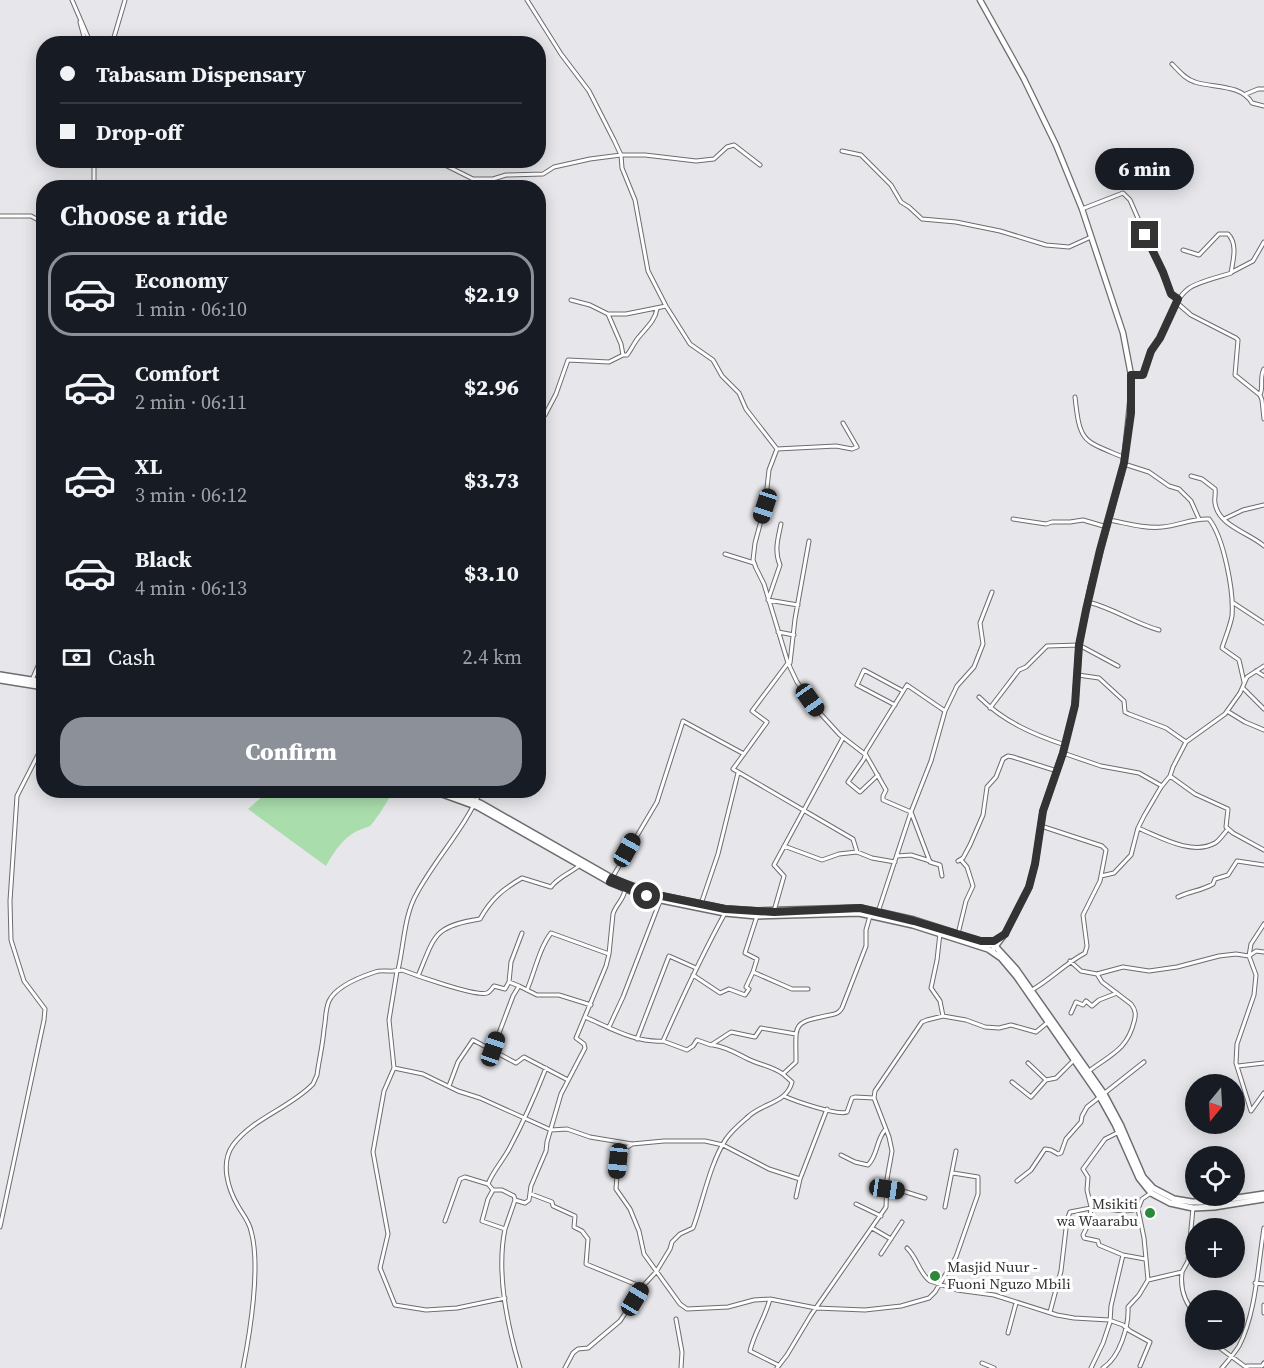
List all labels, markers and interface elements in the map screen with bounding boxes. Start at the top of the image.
text: Tabasam Dispensary [96,59,306,89]
text: Drop-off [96,117,182,147]
callout: 6 min [1096,148,1194,190]
text: 6 min [1118,155,1171,183]
text: Choose a ride [60,197,228,234]
route end [1131,221,1158,248]
text: Economy [135,265,229,295]
icon: car [63,267,117,321]
text: $2.19 [464,279,519,309]
text: 1 min · 06:10 [135,295,247,323]
text: Comfort [135,358,219,388]
icon: car [63,360,117,414]
text: $2.96 [464,372,519,402]
text: 2 min · 06:11 [135,388,247,416]
text: XL [135,451,162,481]
icon: car [63,453,117,507]
text: $3.73 [464,465,519,495]
text: 3 min · 06:12 [135,481,247,509]
car [751,486,779,526]
text: Black [135,544,192,574]
icon: car [63,546,117,600]
text: $3.10 [464,558,519,588]
text: 4 min · 06:13 [135,574,247,602]
icon: cash [60,641,93,674]
text: Cash [108,642,156,672]
text: 2.4 km [462,643,522,671]
car [792,680,828,720]
button: Confirm [60,717,522,786]
car [610,830,644,870]
route start [633,882,660,909]
car [479,1029,507,1069]
north arrow [1185,1074,1245,1134]
map controls [1185,1074,1245,1350]
car [607,1142,629,1180]
button: locate [1185,1146,1245,1206]
car [868,1178,906,1200]
place label: Msikiti wa Waarabu [1056,1193,1138,1231]
marker: Msikiti wa Waarabu [1143,1206,1157,1220]
button: + [1185,1218,1245,1278]
place label: Masjid Nuur - Fuoni Nguzo Mbili [947,1256,1071,1294]
marker: Masjid Nuur - Fuoni Nguzo Mbili [928,1269,942,1283]
car [618,1279,652,1319]
button: − [1185,1290,1245,1350]

